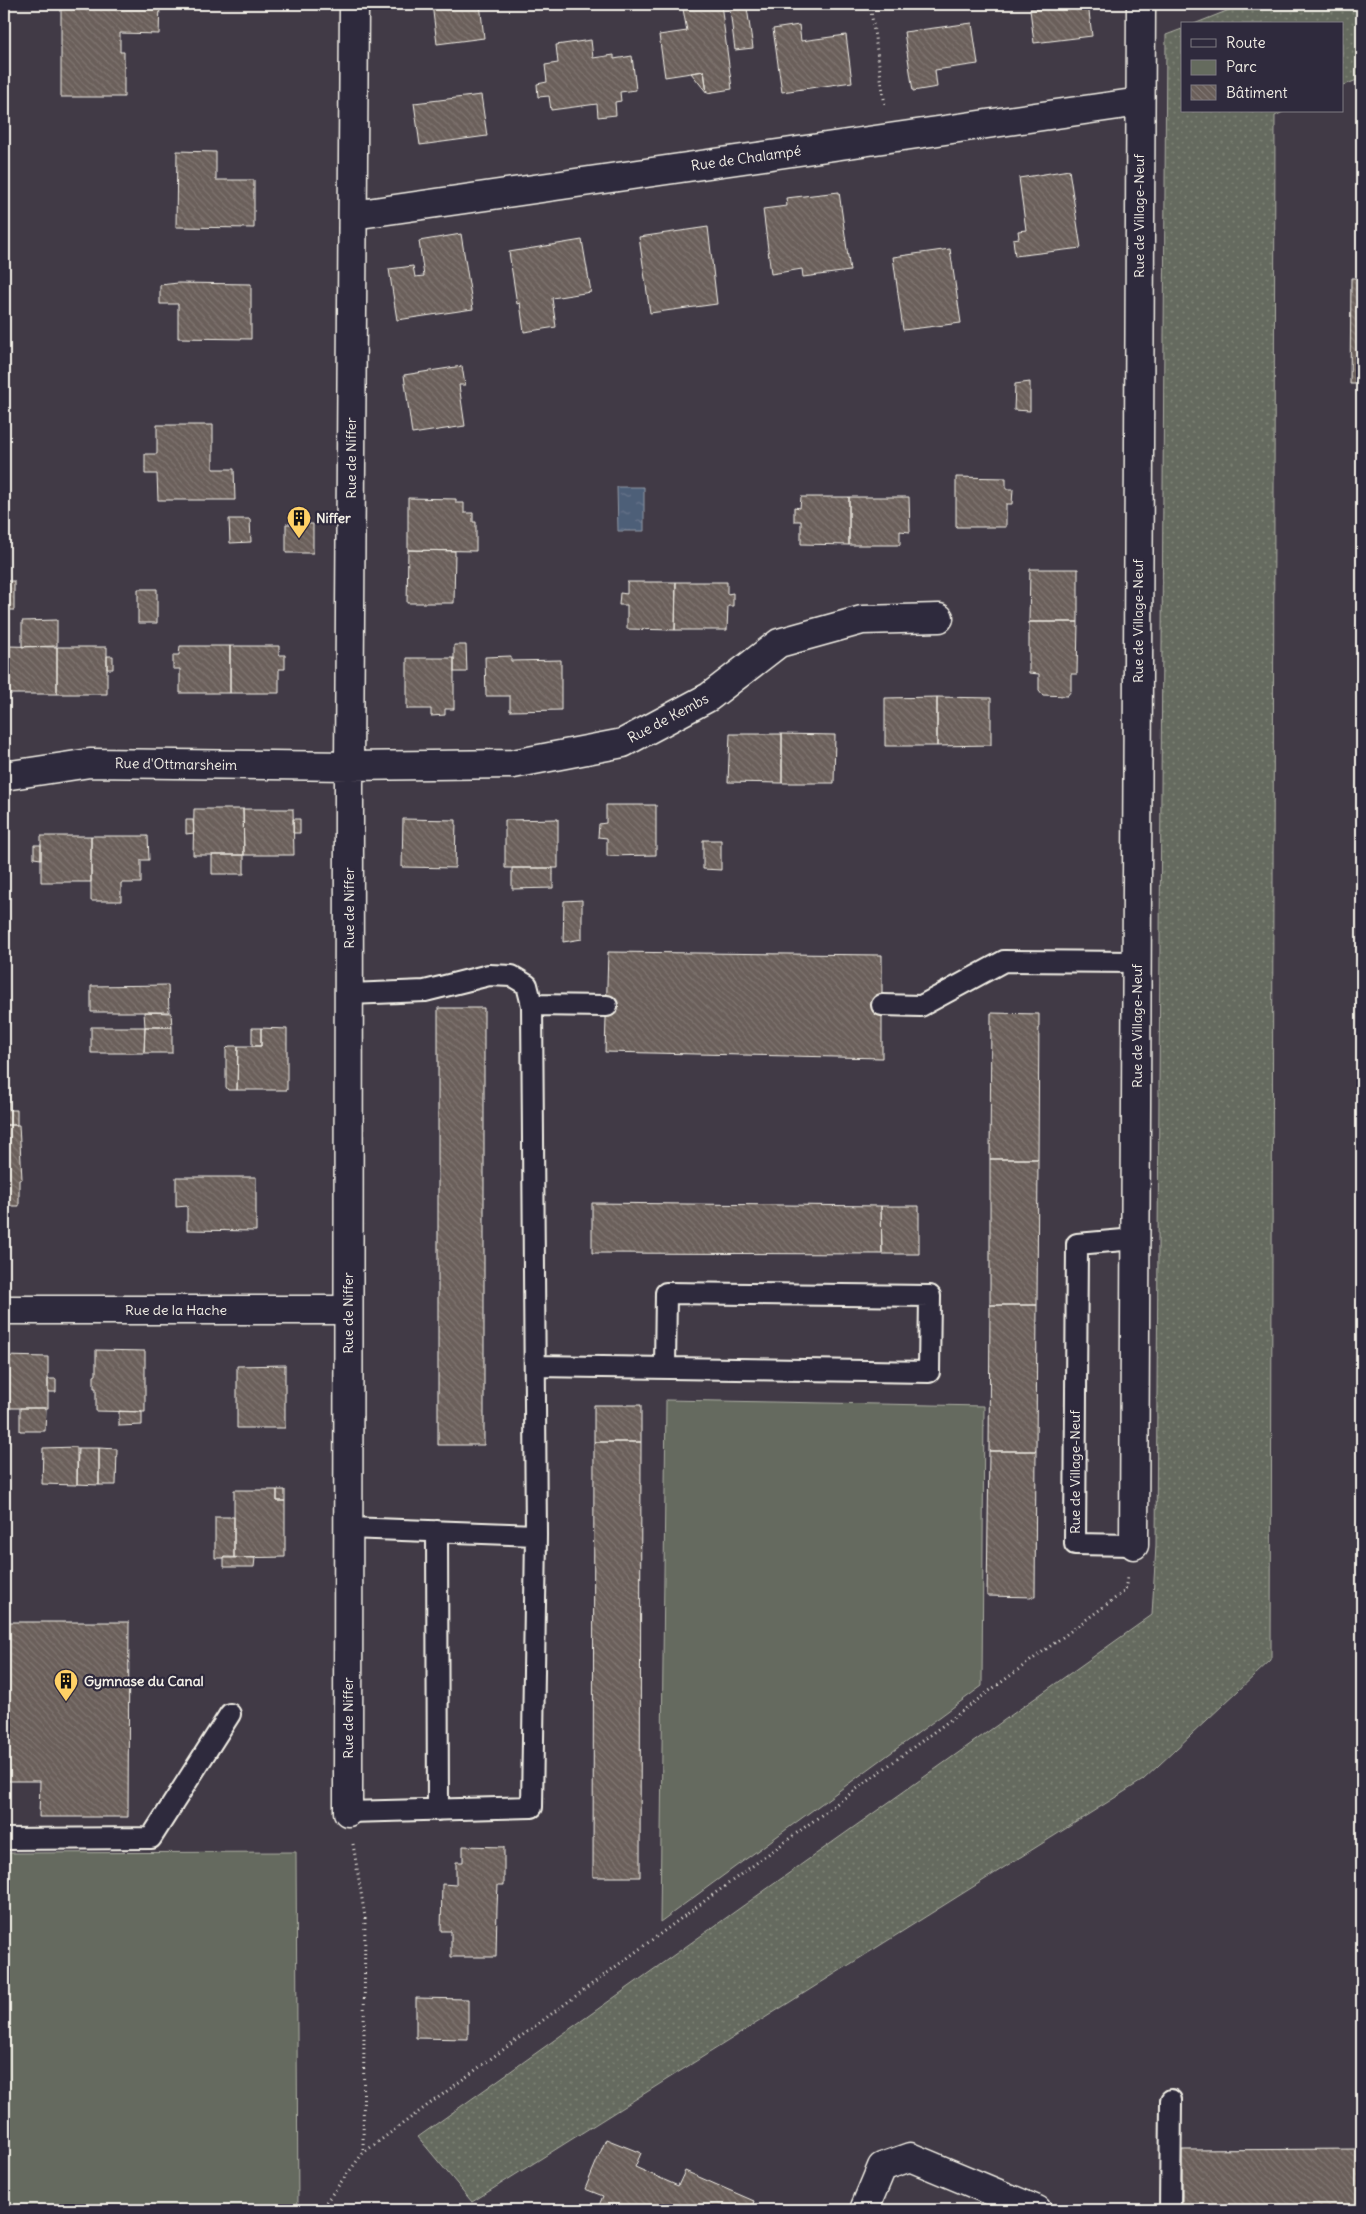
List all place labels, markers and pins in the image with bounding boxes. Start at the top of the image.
building icon: Niffer [286,505,312,539]
place label: Niffer [316,509,351,527]
building icon: Gymnase du Canal [53,1668,79,1702]
place label: Gymnase du Canal [84,1672,204,1690]

